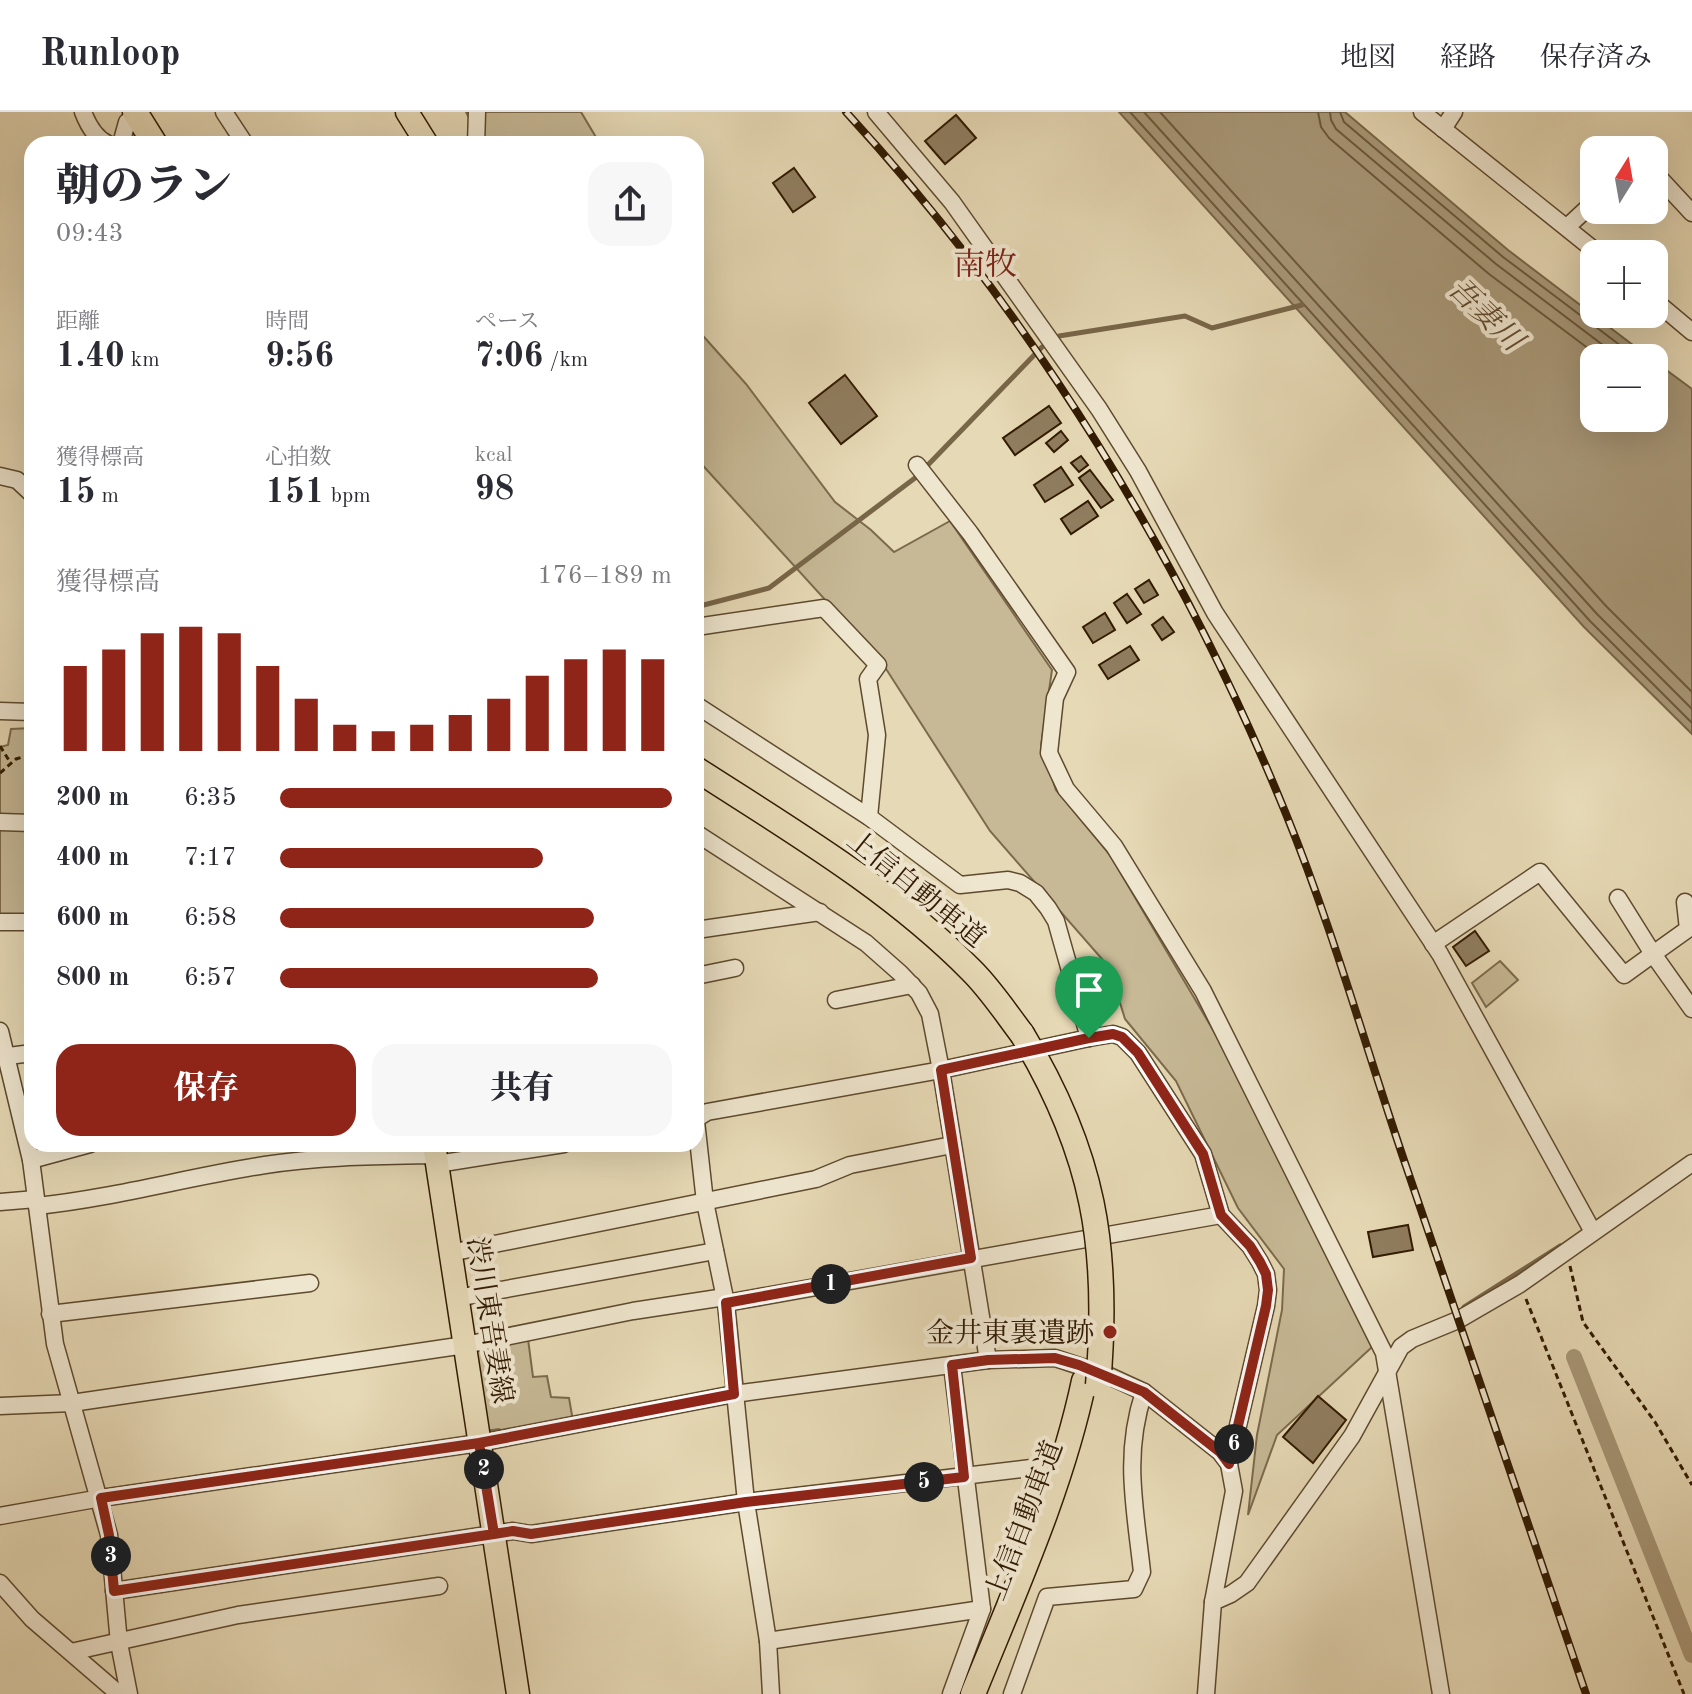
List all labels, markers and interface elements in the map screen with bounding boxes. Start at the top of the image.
text: Runloop [40,36,180,74]
text: 地図 [1340,45,1396,73]
text: 経路 [1440,45,1496,73]
text: 保存済み [1540,45,1652,73]
north arrow [1580,136,1668,224]
map controls [1580,136,1668,432]
button: share [588,162,672,246]
text: 朝のラン [56,166,232,210]
text: 09:43 [56,221,124,247]
button: + [1580,240,1668,328]
district label: 南牧 [953,247,1017,283]
water label: 吾妻川 [1442,271,1532,360]
text: 距離 [56,311,100,333]
text: 時間 [265,311,309,333]
text: ペース [475,311,540,333]
text: 1.40 [56,340,125,374]
text: 9:56 [265,340,334,374]
text: 7:06 [475,340,543,374]
button: − [1580,344,1668,432]
text: km [125,349,160,371]
text: /km [543,349,588,371]
text: kcal [475,444,513,466]
text: 獲得標高 [56,447,144,469]
text: 心拍数 [265,447,331,469]
text: 98 [475,473,514,507]
text: 15 [56,476,95,510]
text: 151 [265,476,325,510]
text: m [95,485,119,507]
text: bpm [325,485,371,507]
text: 176–189 m [537,563,672,589]
text: 獲得標高 [56,570,160,596]
text: 200 m [56,785,129,811]
text: 6:35 [184,785,237,811]
street label: 上信自動車道 [841,824,991,954]
text: 400 m [56,845,129,871]
text: 7:17 [184,845,237,871]
text: 600 m [56,905,129,931]
text: 6:58 [184,905,237,931]
pin [1055,956,1123,1038]
text: 800 m [56,965,129,991]
text: 6:57 [184,965,237,991]
icon: arrive [1067,968,1111,1012]
button: 保存 [56,1044,356,1136]
button: 共有 [372,1044,672,1136]
street label: 渋川東吾妻線 [461,1235,518,1406]
pin: 1 [811,1264,851,1304]
text: 1 [825,1273,837,1295]
place label: 金井東裏遺跡 [926,1318,1094,1349]
marker: 金井東裏遺跡 [1101,1323,1119,1341]
pin: 6 [1214,1424,1254,1464]
text: 6 [1228,1433,1240,1455]
street label: 上信自動車道 [980,1437,1069,1605]
pin: 2 [464,1449,504,1489]
text: 2 [478,1458,490,1480]
pin: 5 [904,1462,944,1502]
text: 5 [918,1471,930,1493]
pin: 3 [91,1536,131,1576]
text: 3 [105,1545,117,1567]

